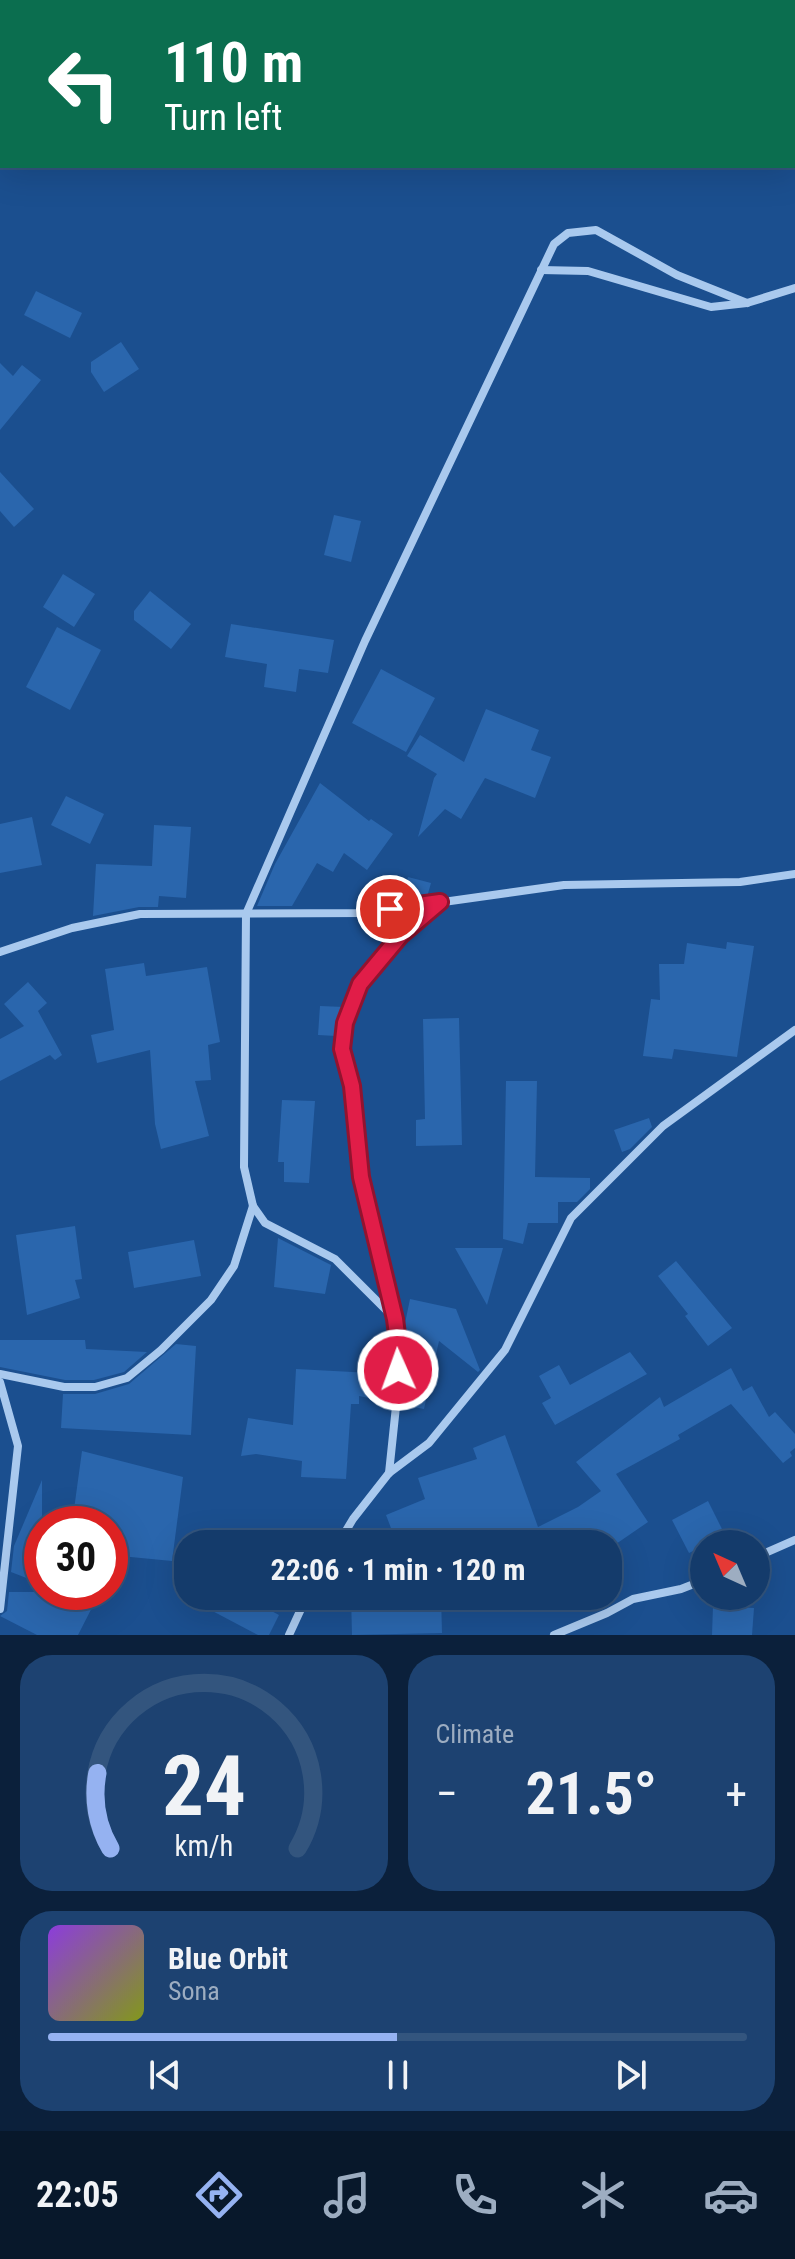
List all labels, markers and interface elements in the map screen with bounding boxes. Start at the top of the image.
text: 110 m [164,30,303,96]
icon: left [32,32,136,136]
text: Turn left [164,97,282,139]
pin [356,875,424,943]
icon: arrive [368,887,412,931]
position arrow [356,1328,440,1412]
speed limit sign: 30 [24,1506,128,1610]
north arrow [690,1530,770,1610]
map controls [690,1530,770,1610]
text: 22:06 · 1 min · 120 m [271,1552,525,1587]
text: Climate [436,1719,514,1749]
text: 24 [162,1738,246,1835]
text: 21.5° [525,1758,657,1829]
text: − [436,1768,458,1820]
text: + [725,1768,747,1820]
text: km/h [174,1829,233,1863]
text: Blue Orbit [168,1941,288,1976]
text: Sona [168,1976,220,2006]
icon: previous [143,2053,187,2097]
icon: pause [376,2053,420,2097]
icon: next [609,2053,653,2097]
icon: directions [191,2167,247,2223]
icon: music [319,2167,375,2223]
icon: phone [447,2167,503,2223]
icon: climate [575,2167,631,2223]
icon: car [703,2167,759,2223]
text: 22:05 [36,2174,119,2216]

